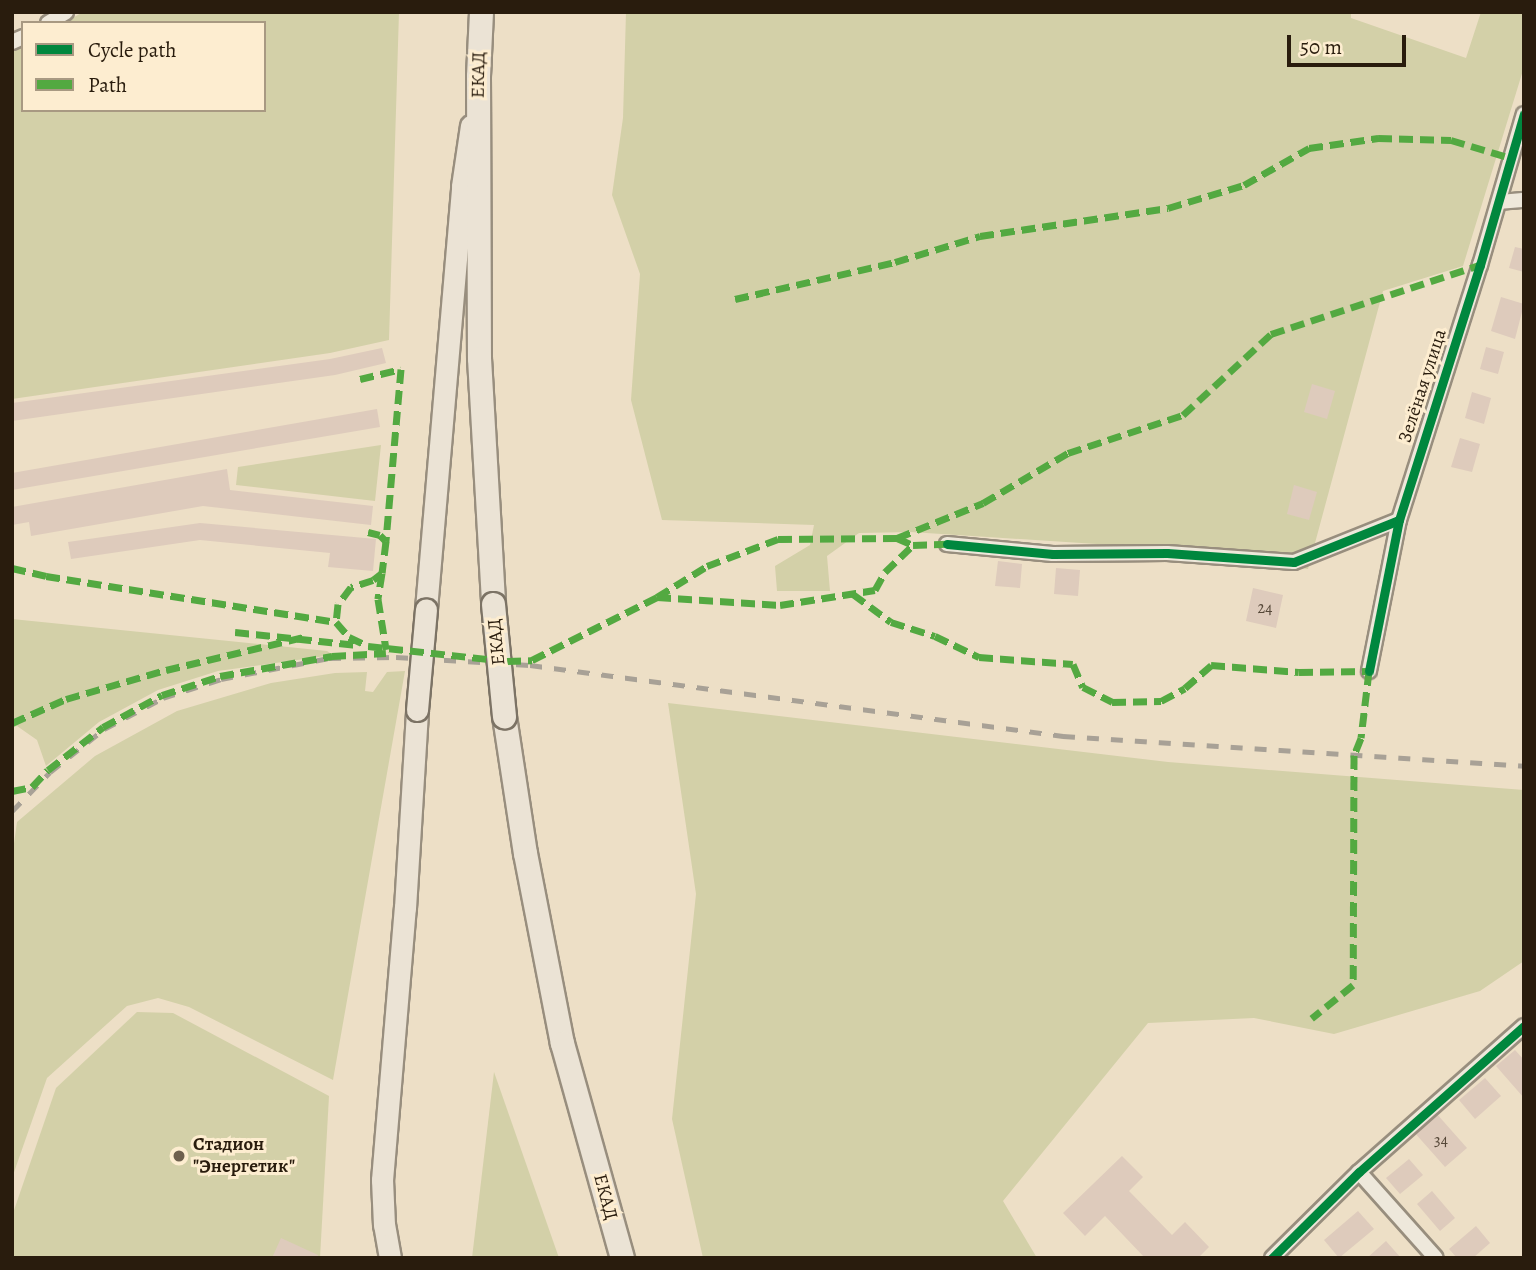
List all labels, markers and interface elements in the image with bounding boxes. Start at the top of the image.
legend [21,21,266,112]
scale bar [1291,21,1410,65]
text: 50 m [1300,33,1342,61]
text: Cycle path [88,36,177,64]
street label: ЕКАД [467,51,491,99]
text: Path [88,71,127,99]
street label: Зелёная улица [1394,326,1452,446]
house number: 24 [1258,598,1272,618]
street label: ЕКАД [483,618,511,666]
house number: 34 [1434,1130,1448,1150]
place label: Стадион "Энергетик" [193,1134,295,1178]
marker: Стадион "Энергетик" [171,1148,187,1164]
street label: ЕКАД [588,1172,622,1222]

